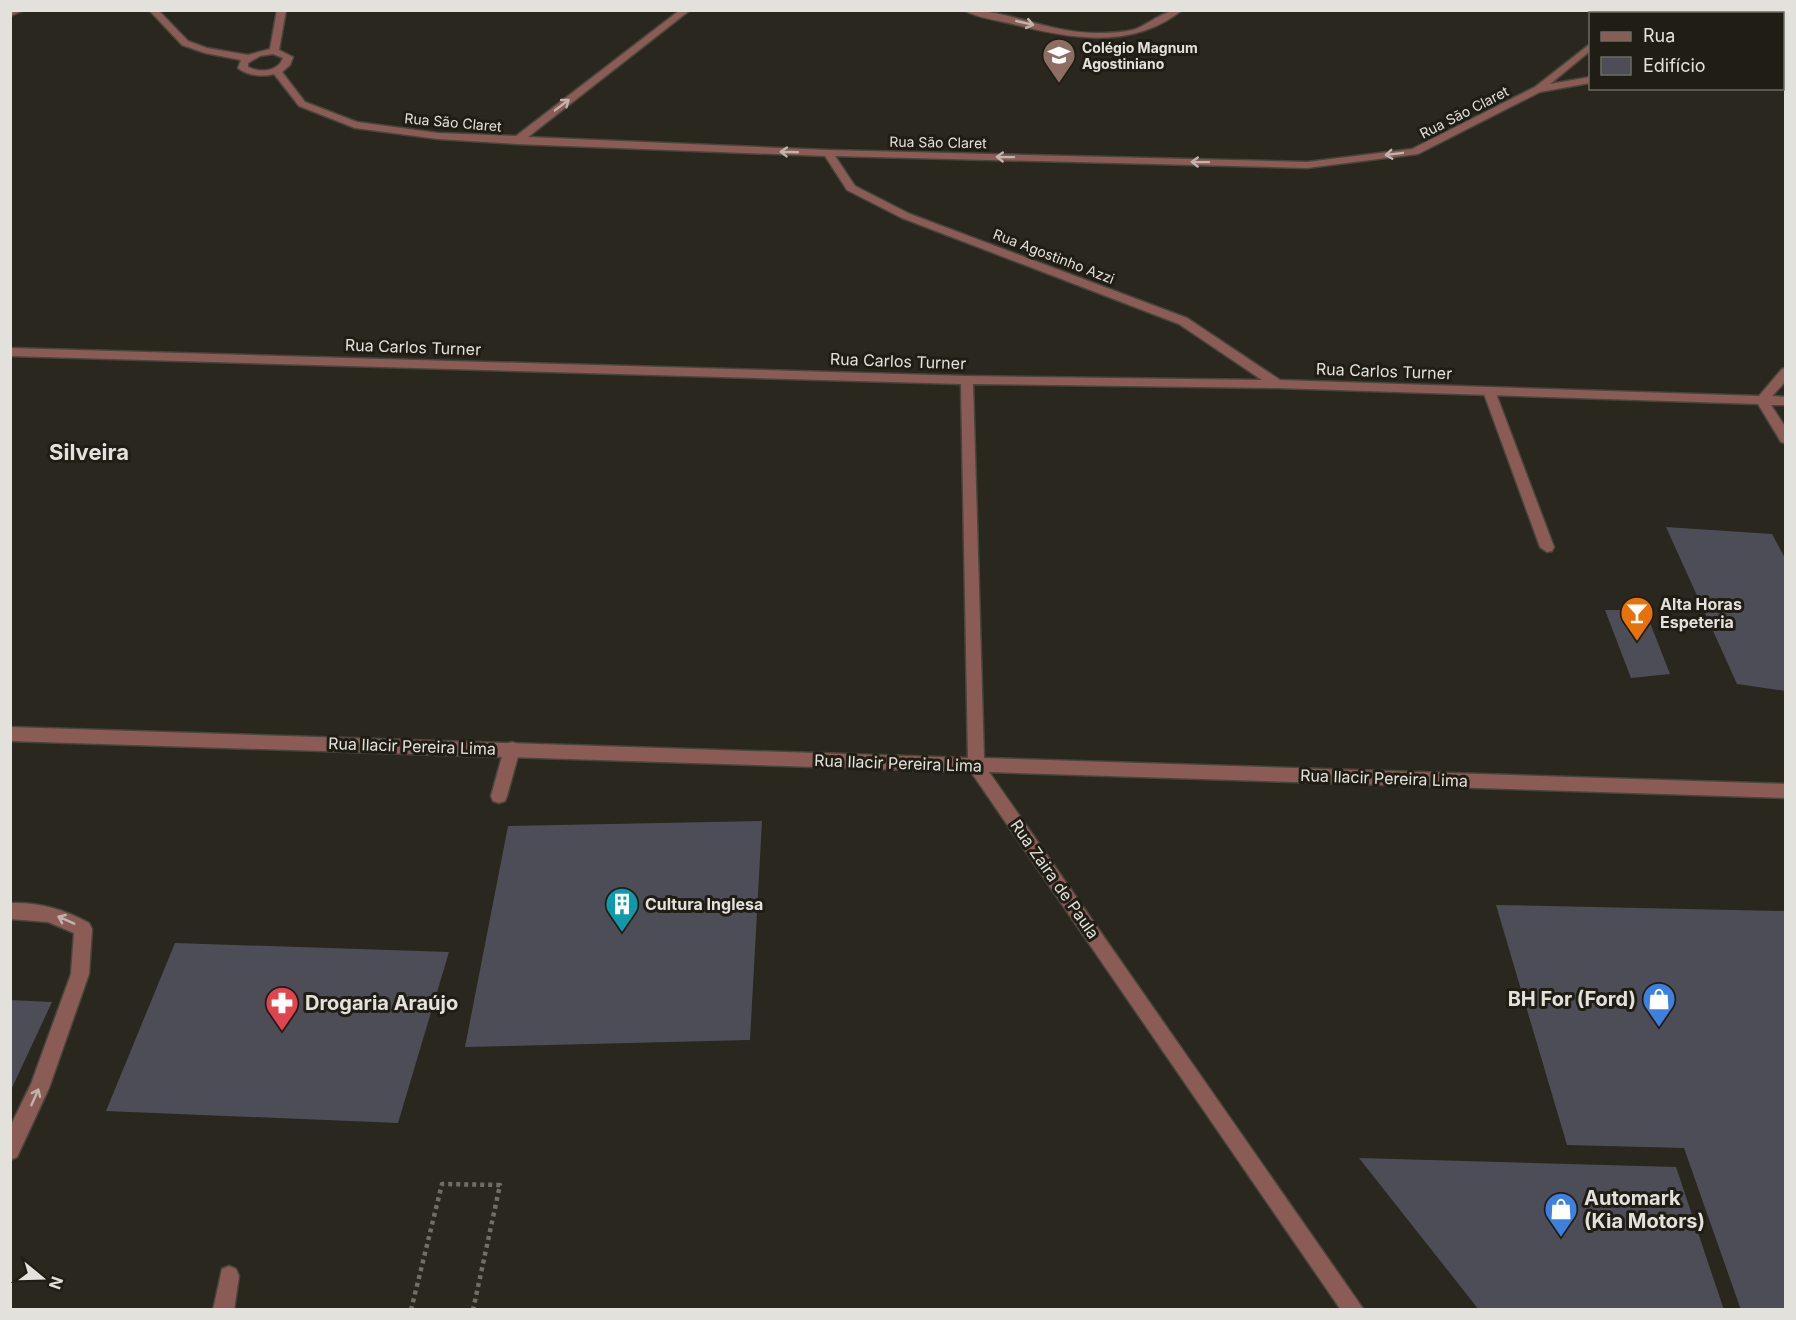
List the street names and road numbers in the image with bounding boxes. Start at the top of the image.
street label: Rua São Claret [1417,82,1512,142]
street label: Rua São Claret [404,109,503,135]
street label: Rua São Claret [889,133,987,151]
street label: Rua Agostinho Azzi [991,225,1117,287]
street label: Rua Carlos Turner [345,335,481,359]
street label: Rua Carlos Turner [830,349,966,373]
street label: Rua Carlos Turner [1316,359,1452,383]
street label: Rua Ilacir Pereira Lima [328,733,496,759]
street label: Rua Ilacir Pereira Lima [814,750,982,776]
street label: Rua Ilacir Pereira Lima [1300,765,1468,791]
street label: Rua Zaira de Paula [1006,816,1104,942]

